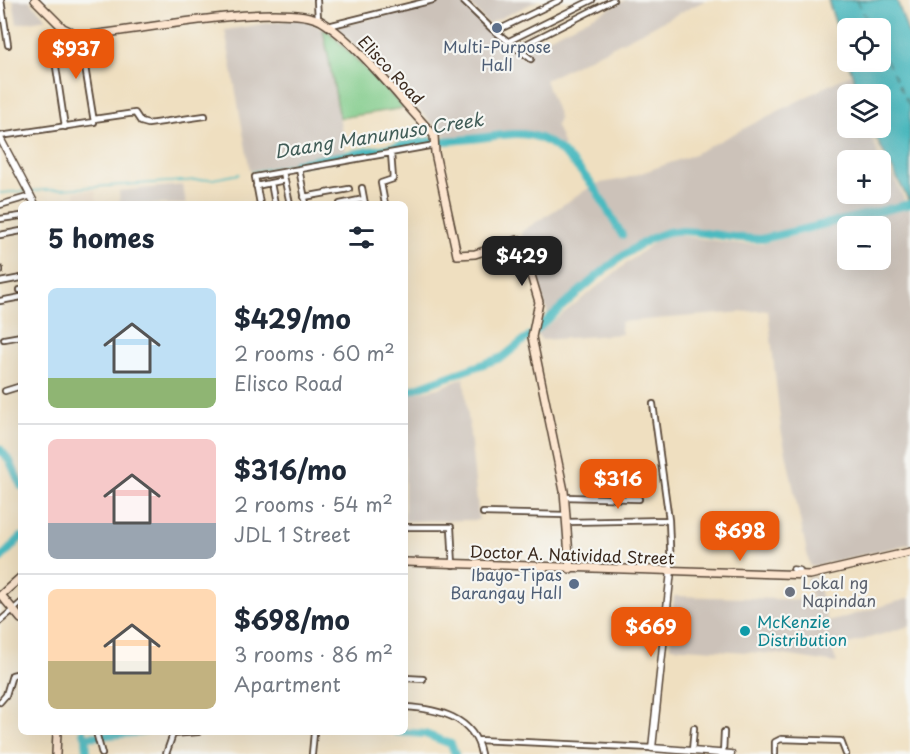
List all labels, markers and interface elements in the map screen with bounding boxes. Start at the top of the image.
map controls [837,18,891,270]
button: locate [837,18,891,72]
marker: Multi-Purpose Hall [490,21,504,35]
pin: $937 [40,29,112,80]
street label: Elisco Road [353,29,430,109]
text: $937 [52,33,100,63]
place label: Multi-Purpose Hall [443,34,551,76]
button: layers [837,84,891,138]
water label: Daang Manunuso Creek [272,105,486,164]
button: + [837,150,891,204]
button: − [837,216,891,270]
text: 5 homes [48,218,154,257]
icon: filters [345,221,378,254]
pin: $429 [486,236,558,287]
text: $429 [496,240,548,270]
text: $429/mo [234,299,351,338]
icon: home [96,312,168,384]
text: 2 rooms · 60 m² [234,338,395,368]
text: Elisco Road [234,368,343,398]
text: $316/mo [234,450,346,489]
pin: $316 [582,459,654,510]
icon: home [96,463,168,535]
text: $316 [594,463,642,493]
text: 2 rooms · 54 m² [234,489,393,519]
pin: $698 [704,511,776,562]
text: $698 [714,515,766,545]
text: JDL 1 Street [234,519,350,549]
street label: Doctor A. Natividad Street [469,538,675,570]
place label: Ibayo-Tipas Barangay Hall [450,562,562,604]
place label: Lokal ng Napindan [802,570,876,612]
marker: Ibayo-Tipas Barangay Hall [567,577,581,591]
marker: Lokal ng Napindan [783,585,797,599]
text: $698/mo [234,600,350,639]
pin: $669 [615,607,687,658]
place label: McKenzie Distribution [757,609,847,651]
text: $669 [625,611,677,641]
icon: home [96,613,168,685]
marker: McKenzie Distribution [738,624,752,638]
text: 3 rooms · 86 m² [234,639,393,669]
text: Apartment [234,669,341,699]

